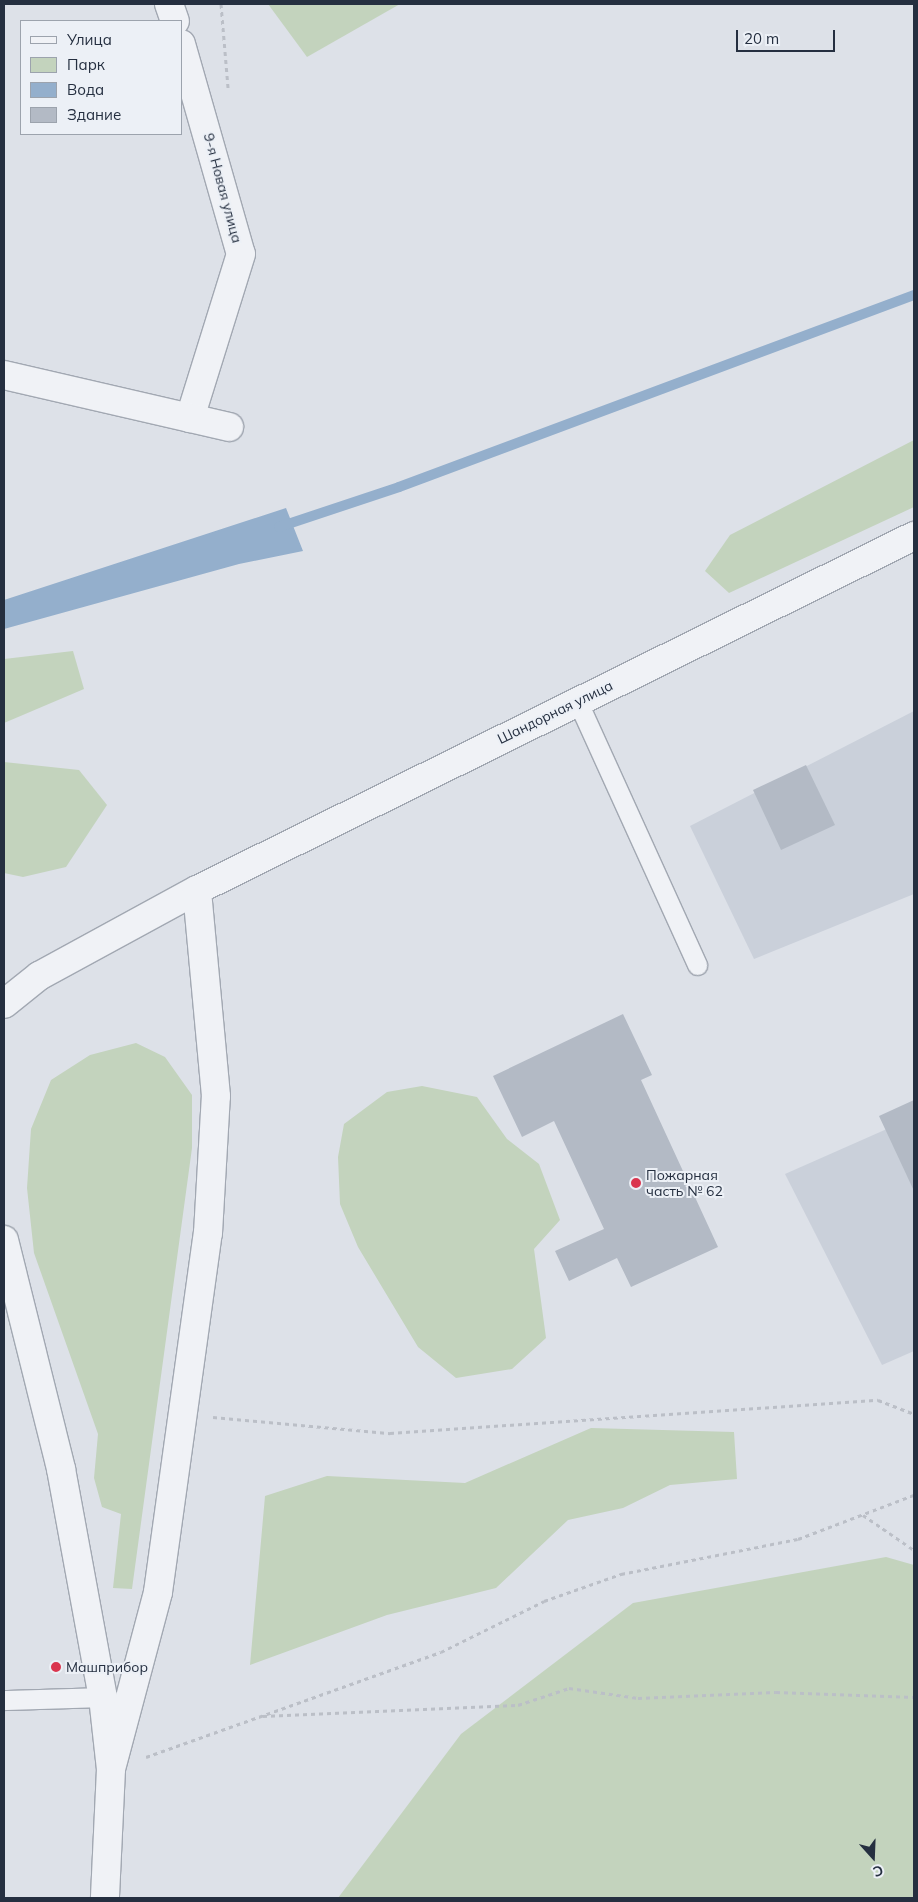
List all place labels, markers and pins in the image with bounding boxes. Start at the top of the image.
place label: Пожарная часть № 62 [646,1167,723,1200]
marker: Пожарная часть № 62 [630,1177,642,1189]
place label: Машприбор [66,1659,148,1675]
marker: Машприбор [50,1661,62,1673]

